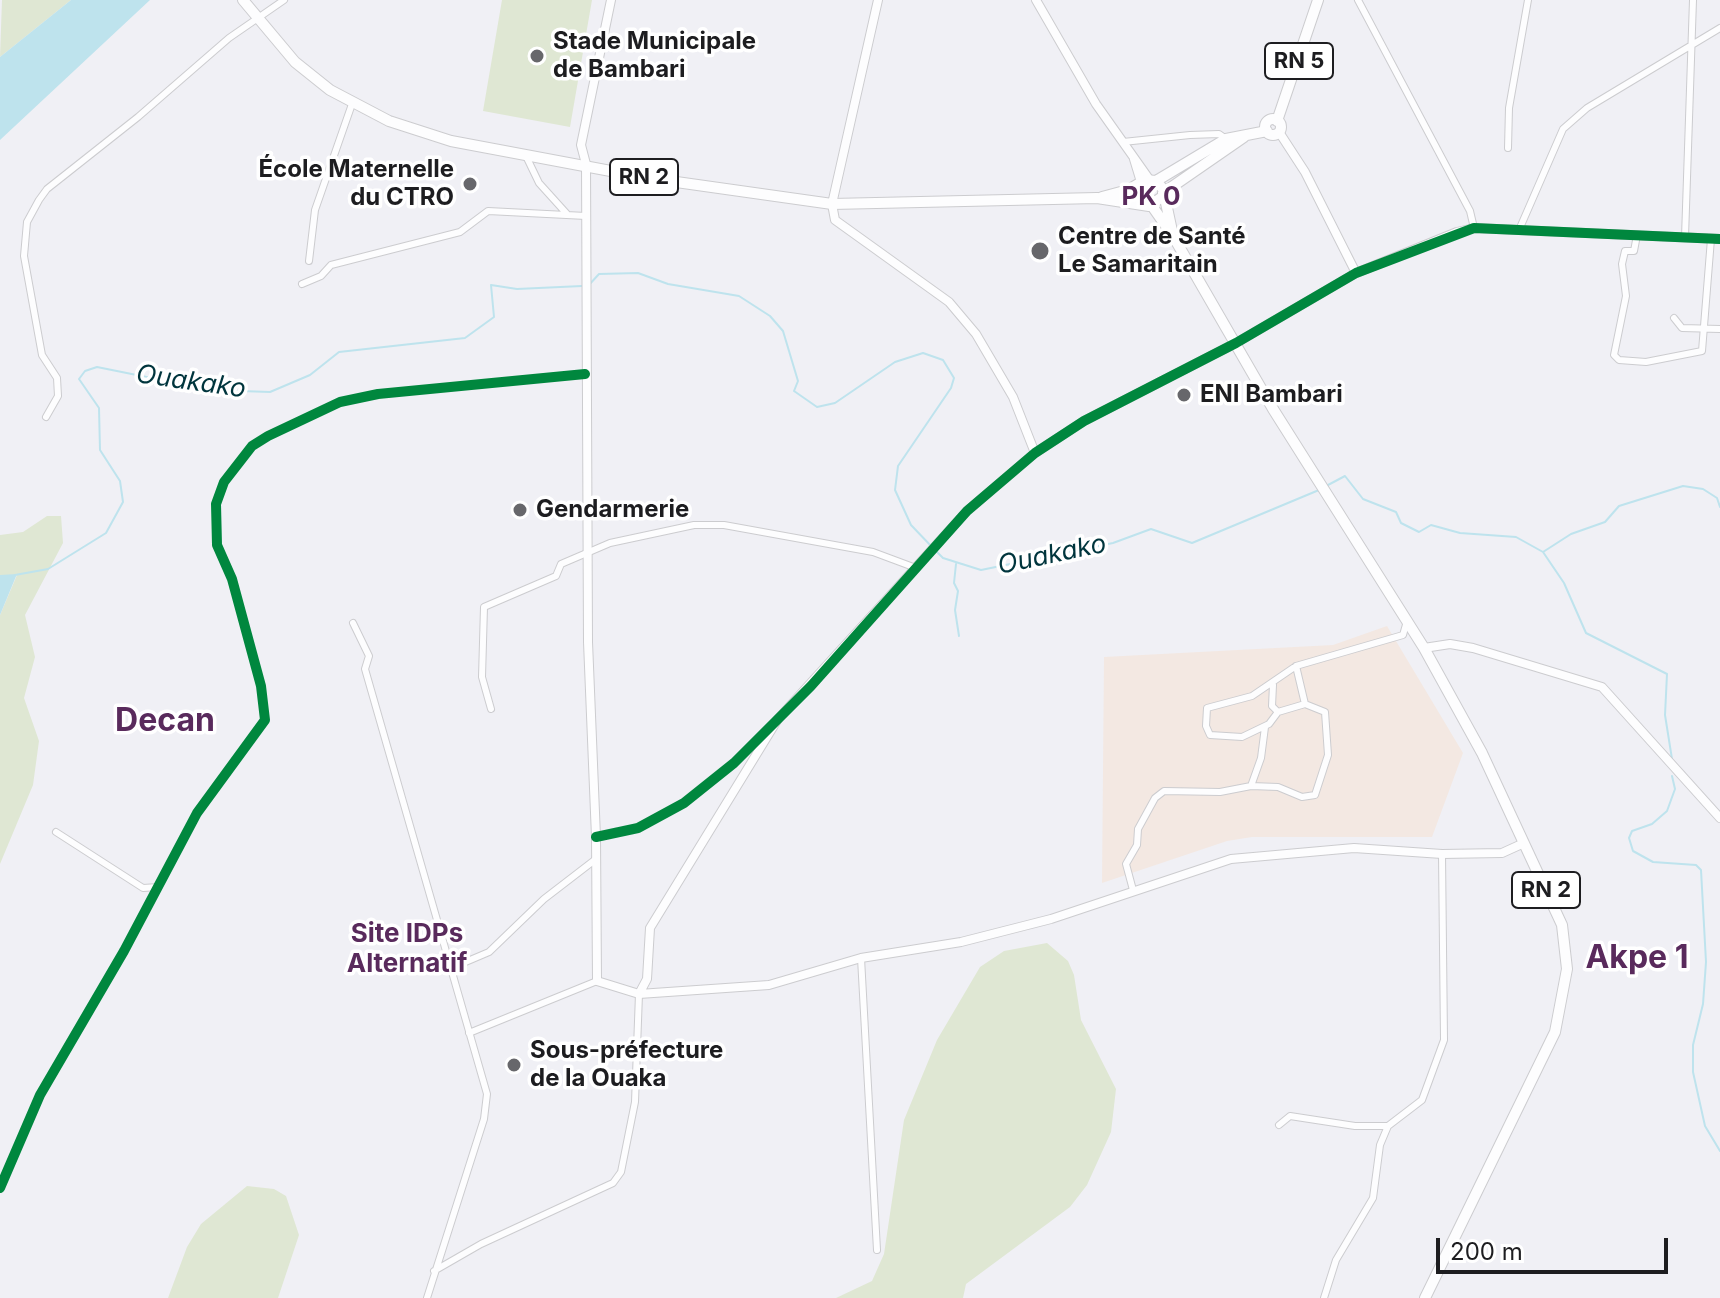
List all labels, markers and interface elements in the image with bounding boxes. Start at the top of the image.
place label: Stade Municipale de Bambari [553,28,756,84]
road number: RN 5 [1265,43,1333,79]
marker: Stade Municipale de Bambari [528,47,546,65]
place label: École Maternelle du CTRO [258,156,454,212]
road number: RN 2 [610,159,678,195]
marker: École Maternelle du CTRO [461,175,479,193]
district label: PK 0 [1121,181,1181,213]
place label: Centre de Santé Le Samaritain [1058,223,1246,279]
marker: Centre de Santé Le Samaritain [1029,240,1051,262]
water label: Ouakako [134,359,248,405]
place label: ENI Bambari [1200,381,1343,409]
marker: ENI Bambari [1175,386,1193,404]
place label: Gendarmerie [536,496,689,524]
marker: Gendarmerie [511,501,529,519]
water label: Ouakako [995,528,1109,582]
district label: Decan [115,702,215,740]
road number: RN 2 [1512,872,1580,908]
district label: Site IDPs Alternatif [347,918,467,980]
district label: Akpe 1 [1585,939,1689,977]
place label: Sous-préfecture de la Ouaka [530,1037,723,1093]
marker: Sous-préfecture de la Ouaka [505,1056,523,1074]
scale bar [1440,1222,1672,1272]
text: 200 m [1450,1237,1523,1266]

